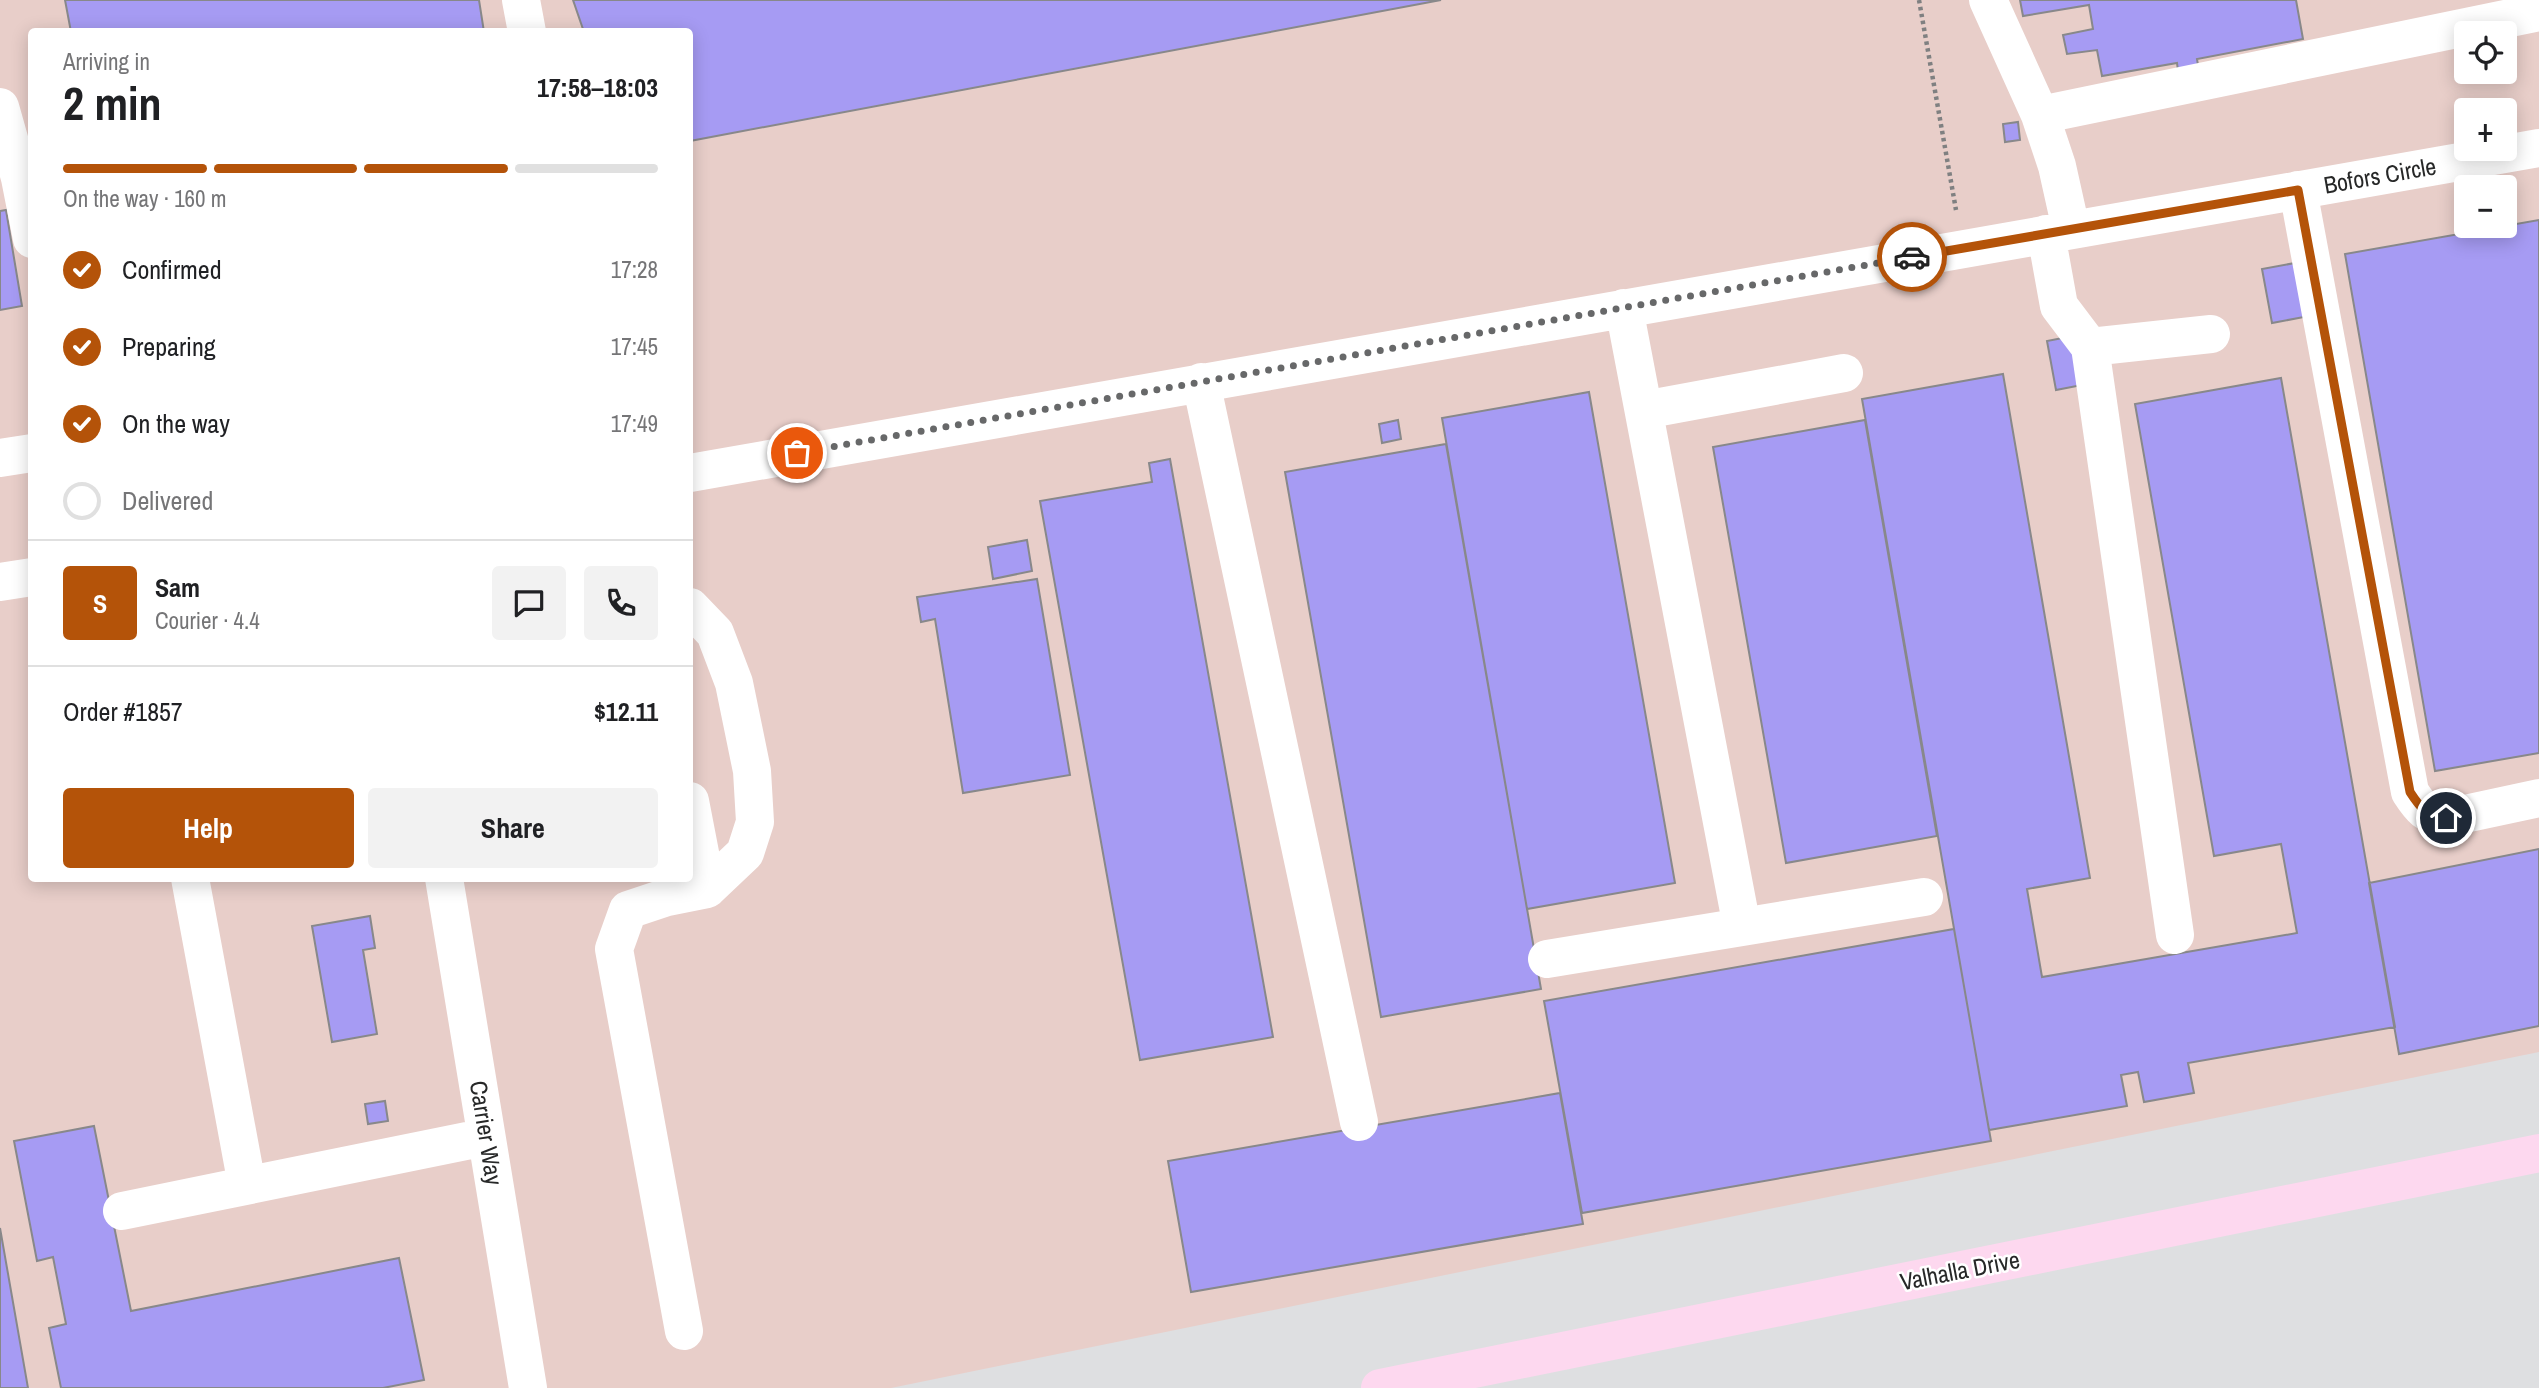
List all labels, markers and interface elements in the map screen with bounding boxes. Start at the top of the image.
map controls [2454,21,2517,238]
button: locate [2454,21,2517,84]
text: Arriving in [63,46,150,77]
text: 17:58–18:03 [537,70,658,105]
text: 2 min [63,72,162,134]
button: + [2454,98,2517,161]
street label: Bofors Circle [2321,149,2439,201]
button: − [2454,175,2517,238]
text: On the way · 160 m [63,183,227,214]
courier [1877,222,1947,292]
icon: car [1893,238,1931,276]
icon: check [63,251,101,289]
text: Confirmed [122,252,222,287]
text: 17:28 [611,254,658,285]
icon: check [63,328,101,366]
text: Preparing [122,329,216,364]
text: 17:45 [611,331,658,362]
icon: check [63,405,101,443]
text: On the way [122,406,230,441]
text: 17:49 [611,408,658,439]
pin [767,423,827,483]
icon: bag [778,434,816,472]
text: Delivered [122,483,213,518]
button: chat [492,566,566,640]
button: phone [584,566,658,640]
text: Sam [155,570,200,605]
text: S [93,586,107,621]
text: Courier · 4.4 [155,605,260,636]
text: Order #1857 [63,694,183,729]
text: $12.11 [594,694,658,729]
button: Help [63,788,354,868]
button: Share [368,788,658,868]
pin [2416,788,2476,848]
icon: home [2427,799,2465,837]
street label: Carrier Way [463,1078,511,1188]
street label: Valhalla Drive [1897,1243,2022,1297]

